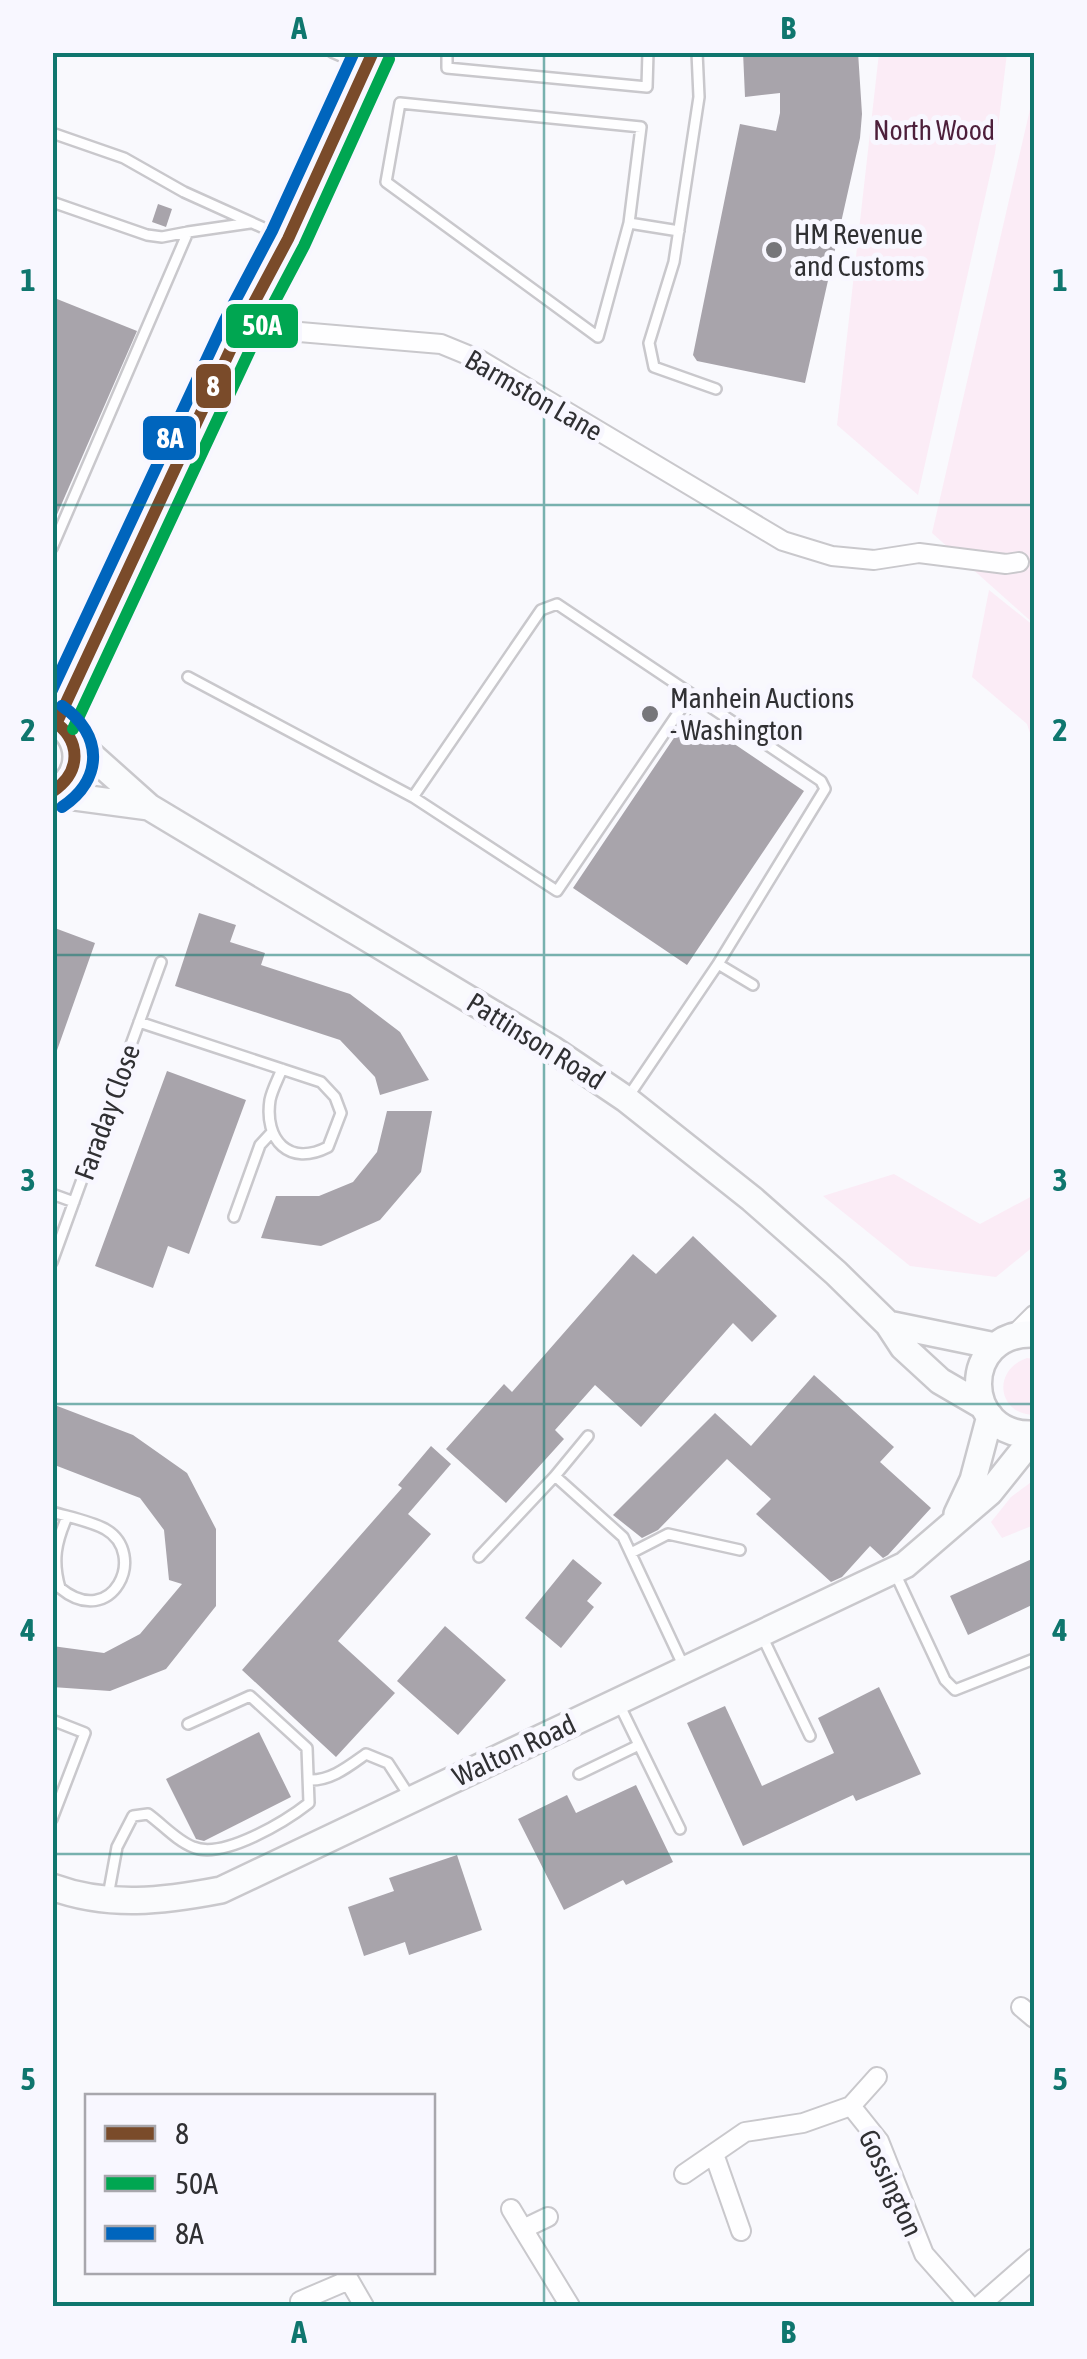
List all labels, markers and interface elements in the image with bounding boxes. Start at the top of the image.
text: A [290,9,307,46]
text: B [780,9,796,46]
park label: North Wood [873,114,995,146]
place label: HM Revenue and Customs [794,218,925,282]
marker: HM Revenue and Customs [763,239,785,261]
text: 1 [20,261,36,298]
text: 1 [1052,261,1068,298]
line badge: 50A [224,302,300,350]
text: 50A [242,309,282,341]
street label: Barmston Lane [460,343,608,447]
line badge: 8 [194,362,233,410]
text: 8 [206,370,220,402]
line badge: 8A [141,414,198,462]
text: 8A [157,422,184,454]
place label: Manhein Auctions - Washington [670,682,854,746]
marker: Manhein Auctions - Washington [639,703,661,725]
text: 2 [20,711,36,748]
text: 2 [1052,711,1068,748]
street label: Pattinson Road [461,986,611,1096]
street label: Faraday Close [68,1040,146,1184]
text: 3 [20,1161,36,1198]
text: 3 [1052,1161,1068,1198]
text: 4 [19,1611,36,1648]
text: 4 [1051,1611,1068,1648]
street label: Walton Road [448,1708,580,1792]
text: 5 [20,2060,36,2097]
text: 5 [1052,2060,1068,2097]
legend [85,2094,435,2274]
text: 8 [175,2116,189,2150]
street label: Gossington [852,2124,930,2242]
text: 50A [175,2166,218,2200]
text: 8A [175,2216,204,2250]
text: A [290,2313,307,2350]
text: B [780,2313,796,2350]

